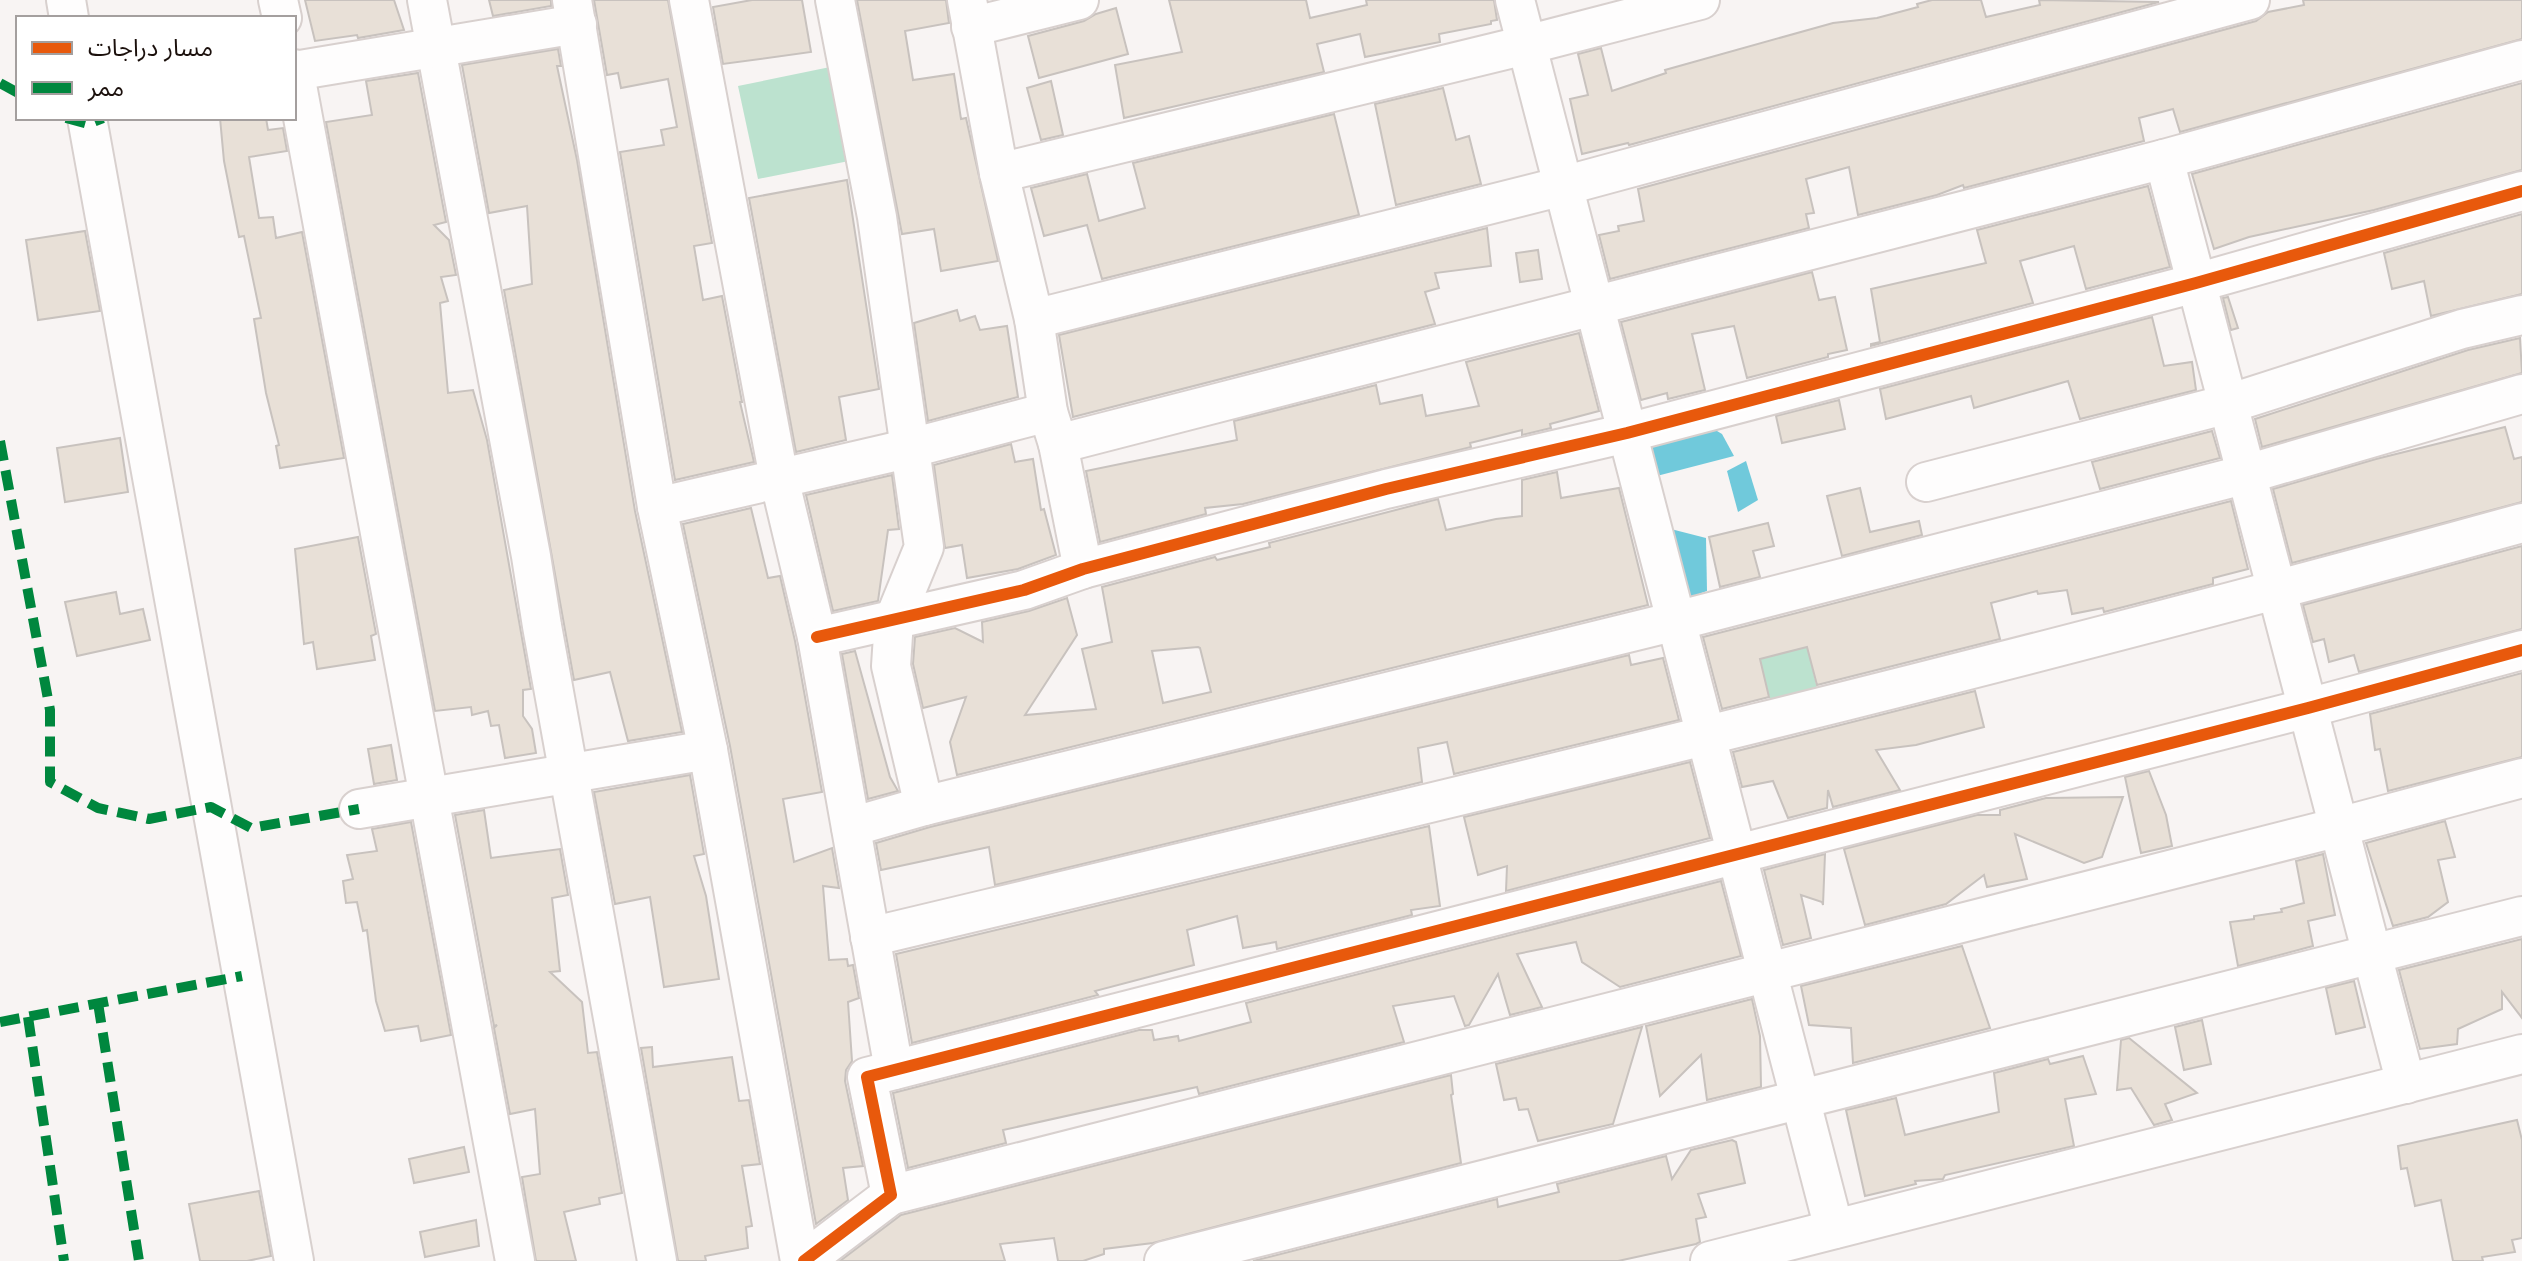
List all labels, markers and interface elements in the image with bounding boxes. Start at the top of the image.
legend [16,16,296,120]
text: مسار دراجات [88,34,213,62]
text: ممر [87,74,124,102]

